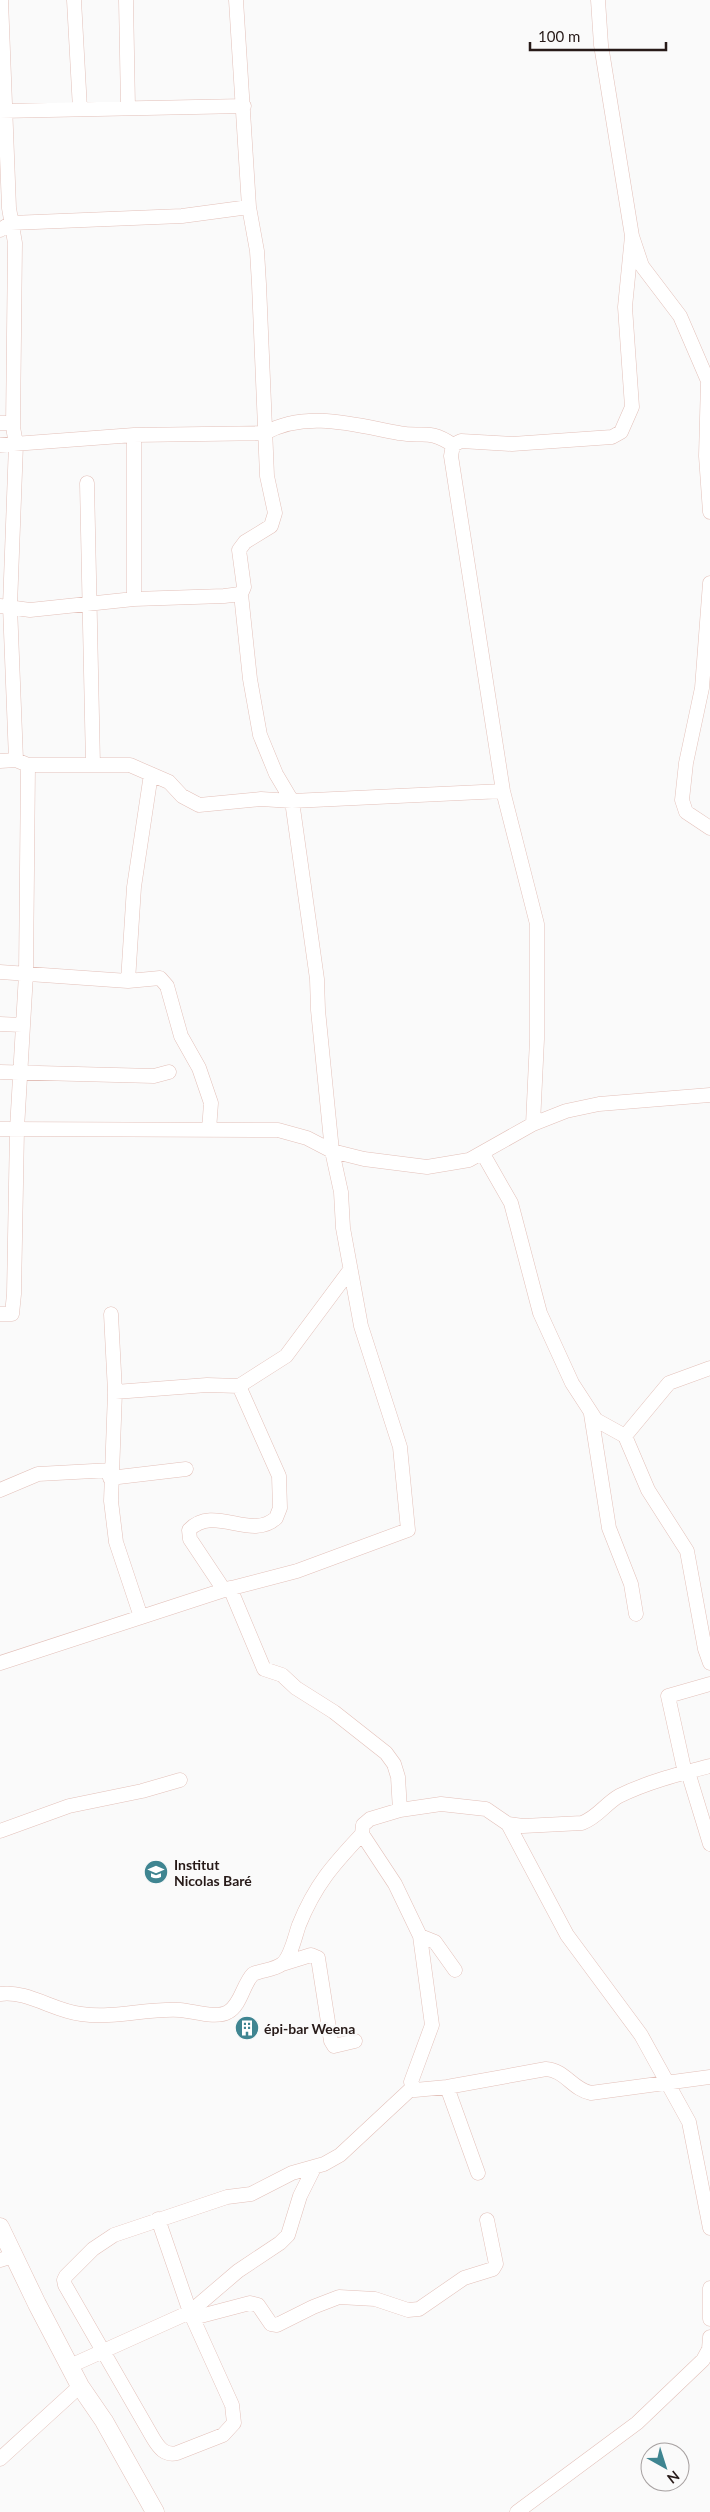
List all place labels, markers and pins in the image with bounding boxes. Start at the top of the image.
place label: Institut Nicolas Baré [174,1856,252,1889]
school or university icon: Institut Nicolas Baré [143,1859,169,1885]
building icon: épi-bar Weena [234,2015,260,2041]
place label: épi-bar Weena [264,2020,355,2037]

